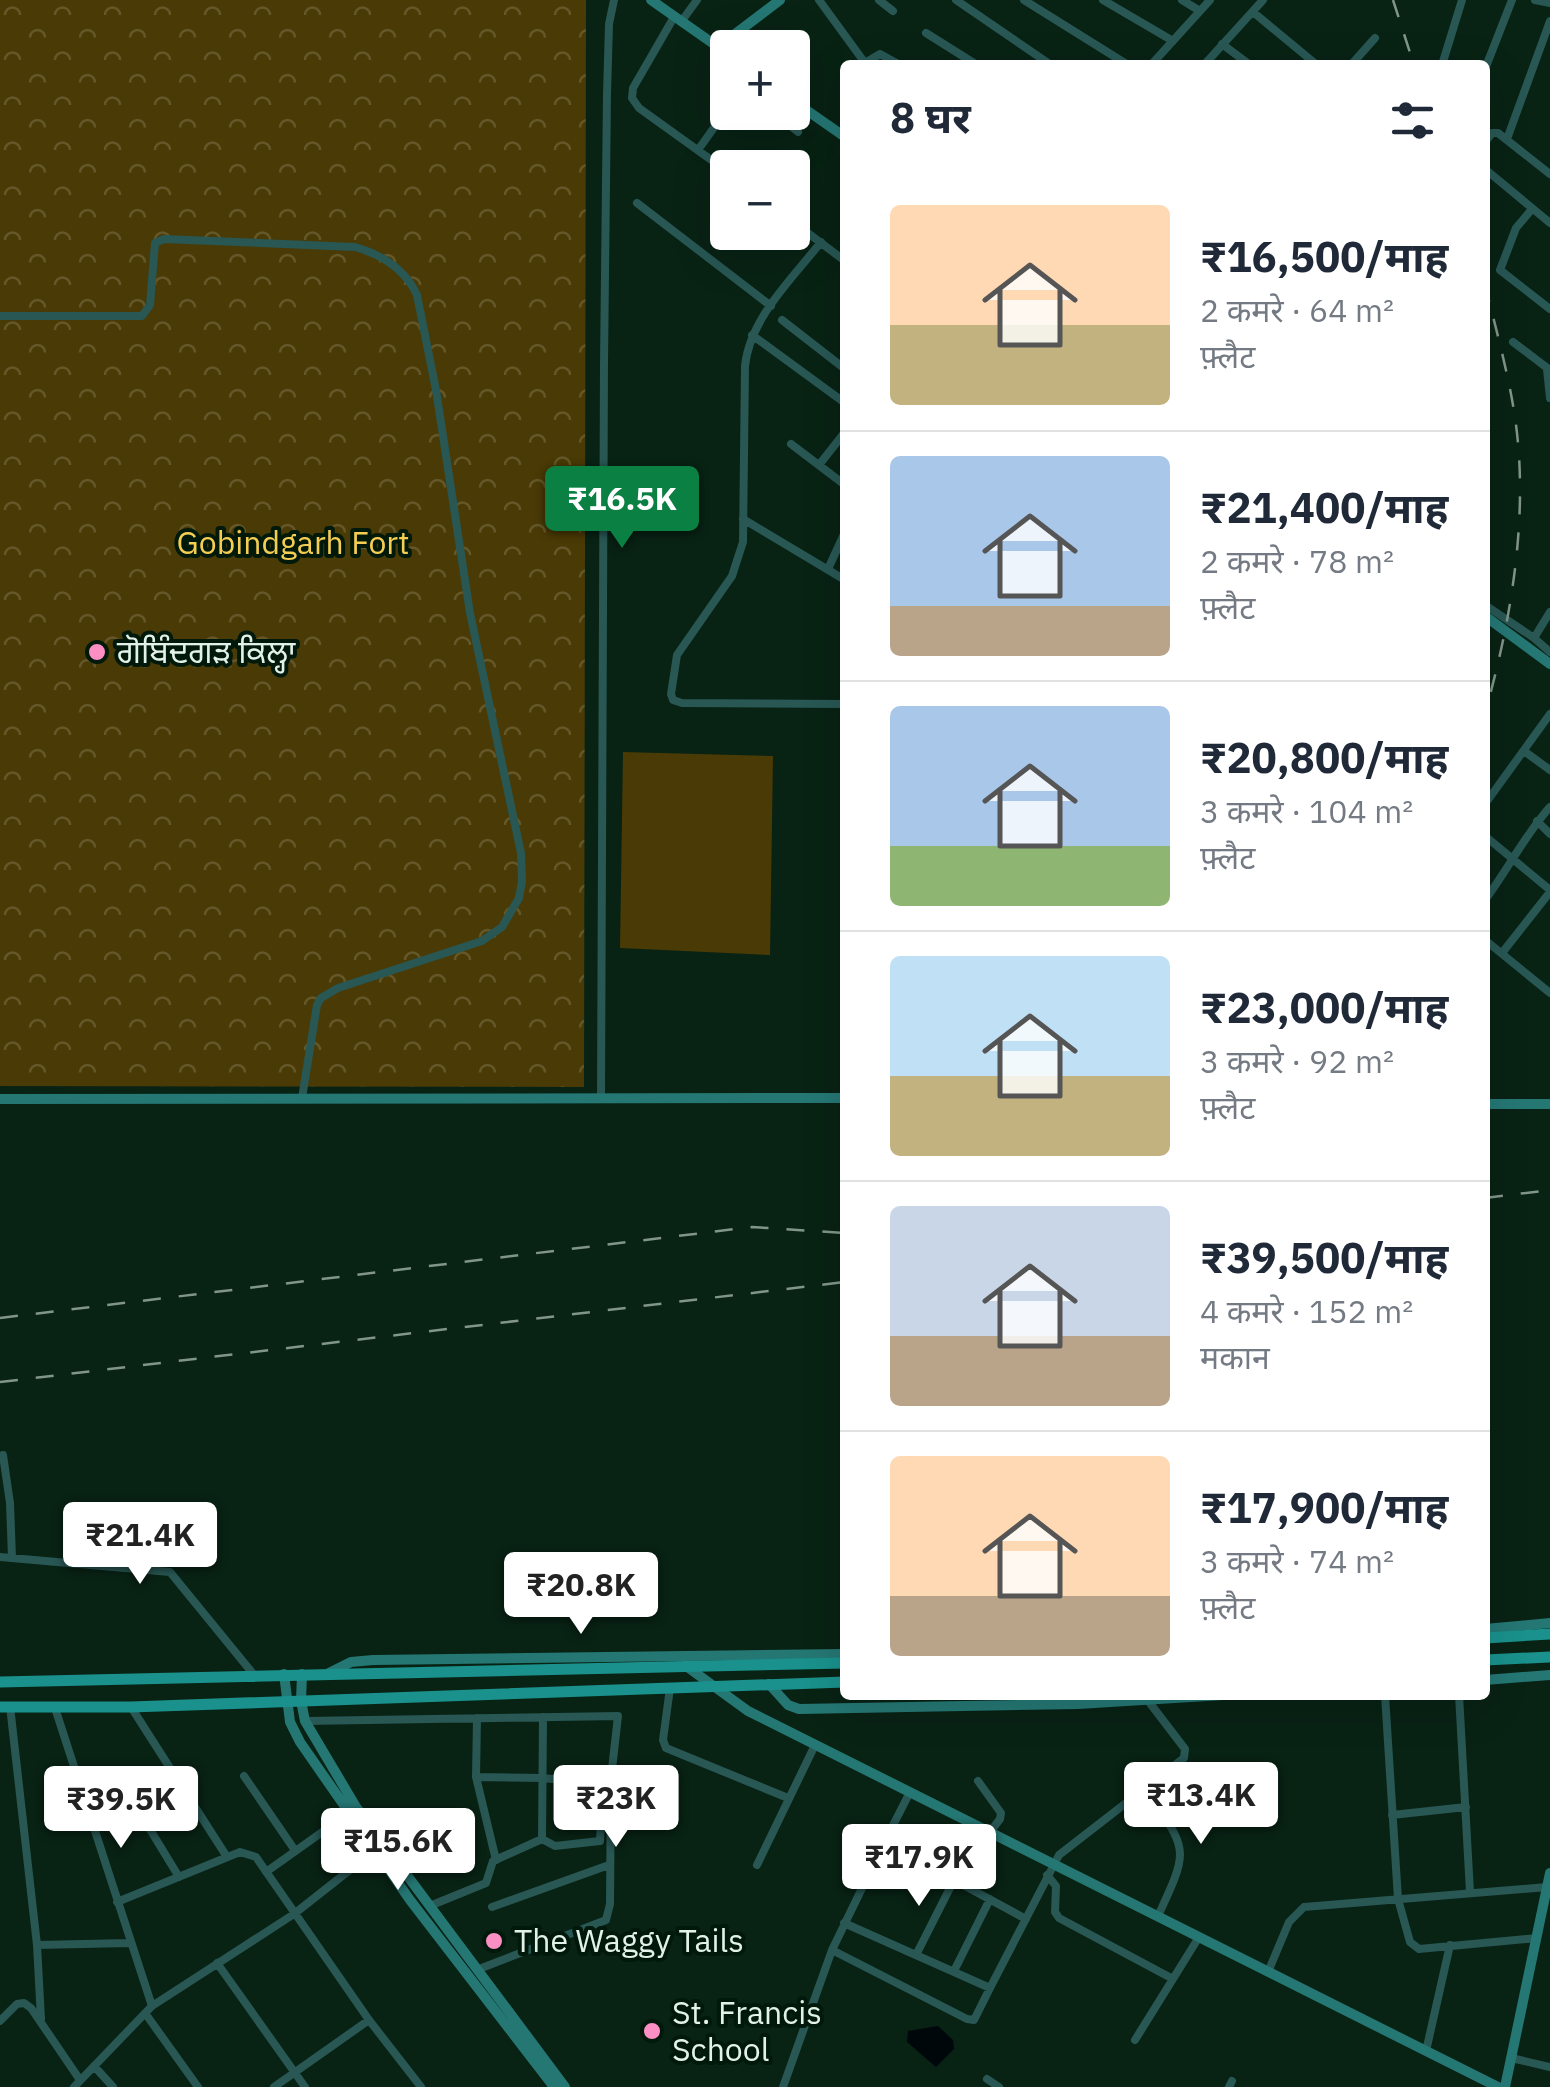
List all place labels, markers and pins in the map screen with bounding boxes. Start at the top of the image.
pin: ₹16.5K [541,466,703,551]
place label: ਗੋਬਿੰਦਗੜ ਕਿਲ੍ਹਾ [116,630,296,674]
marker: ਗੋਬਿੰਦਗੜ ਕਿਲ੍ਹਾ [86,641,108,663]
pin: ₹21.4K [59,1502,221,1587]
pin: ₹20.8K [500,1552,662,1637]
pin: ₹13.4K [1120,1762,1282,1847]
pin: ₹23K [557,1765,675,1850]
pin: ₹39.5K [40,1766,202,1851]
pin: ₹15.6K [317,1808,479,1893]
pin: ₹17.9K [838,1824,1000,1909]
place label: The Waggy Tails [514,1919,744,1961]
marker: The Waggy Tails [483,1930,505,1952]
place label: St. Francis School [672,1991,822,2070]
marker: St. Francis School [641,2020,663,2042]

